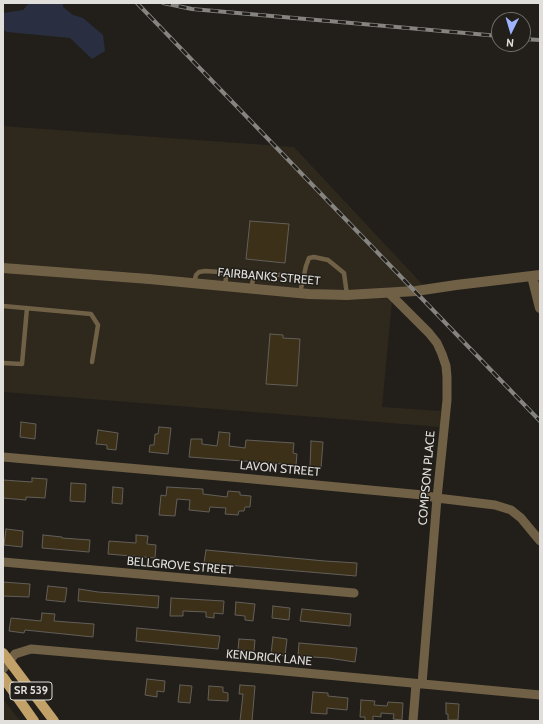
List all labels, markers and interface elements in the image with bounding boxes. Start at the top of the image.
north arrow [491,12,531,52]
text: N [506,36,515,50]
street label: FAIRBANKS STREET [217,265,321,289]
street label: COMPSON PLACE [416,430,438,526]
street label: LAVON STREET [239,458,321,480]
street label: BELLGROVE STREET [126,554,234,578]
street label: KENDRICK LANE [225,647,313,669]
road number: SR 539 [10,682,52,700]

